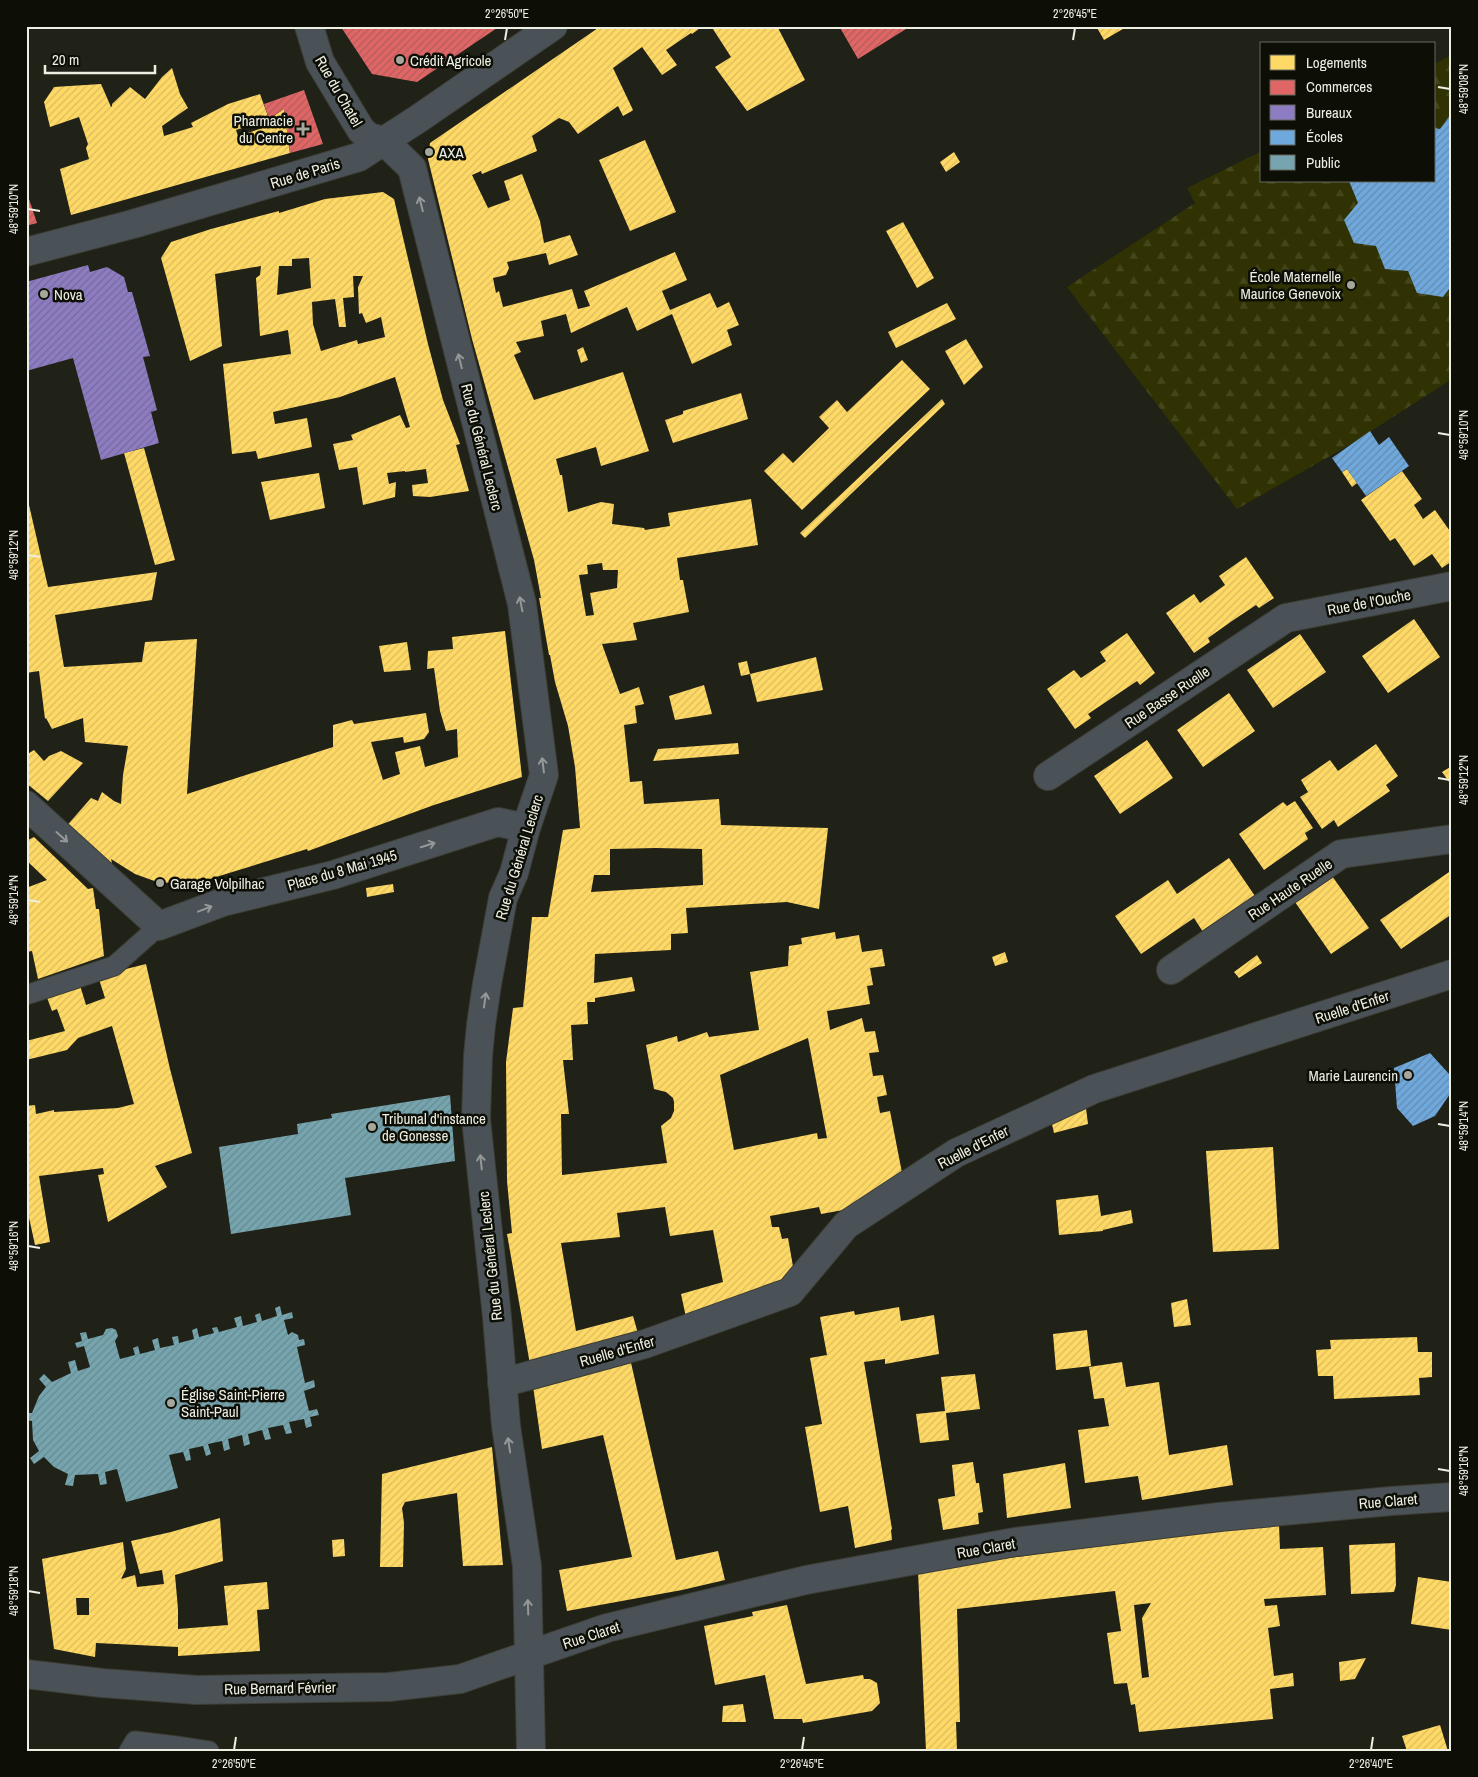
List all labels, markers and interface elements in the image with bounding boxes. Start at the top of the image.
text: 2°26'50"E [485,6,529,22]
text: 2°26'45"E [1053,6,1097,22]
scale bar [45,42,155,74]
legend [1260,42,1436,182]
text: 20 m [52,49,79,70]
place label: Crédit Agricole [410,50,492,71]
street label: Rue du Chatel [310,52,368,130]
text: Logements [1306,52,1367,73]
marker: Crédit Agricole [394,54,406,66]
text: 48°59'08"N [1456,64,1472,114]
text: Commerces [1306,76,1372,97]
text: Bureaux [1306,102,1353,123]
place label: Pharmacie du Centre [234,110,293,148]
marker: Pharmacie du Centre [297,123,309,135]
text: Écoles [1306,126,1343,147]
place label: AXA [438,142,464,163]
marker: AXA [423,146,435,158]
street label: Rue de Paris [268,152,342,194]
text: Public [1306,152,1340,173]
text: 48°59'10"N [6,184,22,234]
one-way arrow [416,196,425,212]
place label: École Maternelle Maurice Genevoix [1240,266,1342,304]
marker: École Maternelle Maurice Genevoix [1345,279,1357,291]
place label: Nova [54,284,83,305]
marker: Nova [38,288,50,300]
one-way arrow [455,354,465,370]
street label: Rue du Général Leclerc [456,381,508,513]
text: 48°59'10"N [1456,410,1472,460]
text: 48°59'12"N [6,530,22,580]
street label: Rue de l'Ouche [1326,584,1413,620]
one-way arrow [516,596,526,612]
street label: Rue Basse Ruelle [1120,661,1214,733]
text: 48°59'12"N [1456,755,1472,805]
one-way arrow [538,757,548,773]
street label: Rue du Général Leclerc [490,792,548,922]
one-way arrow [56,831,69,843]
one-way arrow [420,839,436,849]
street label: Place du 8 Mai 1945 [285,844,399,896]
street label: Rue Haute Ruelle [1244,853,1336,925]
place label: Garage Volpilhac [170,873,264,894]
text: 48°59'14"N [6,875,22,925]
marker: Garage Volpilhac [154,877,166,889]
one-way arrow [197,904,212,913]
street label: Ruelle d'Enfer [1312,985,1392,1029]
one-way arrow [480,992,490,1008]
place label: Marie Laurencin [1308,1065,1398,1086]
marker: Marie Laurencin [1402,1069,1414,1081]
text: 48°59'14"N [1456,1101,1472,1151]
place label: Tribunal d'instance de Gonesse [382,1108,486,1146]
street label: Ruelle d'Enfer [934,1120,1012,1174]
marker: Tribunal d'instance de Gonesse [366,1121,378,1133]
one-way arrow [476,1154,485,1170]
street label: Rue du Général Leclerc [473,1190,507,1322]
text: 48°59'16"N [6,1221,22,1271]
street label: Ruelle d'Enfer [577,1330,657,1372]
place label: Église Saint-Pierre Saint-Paul [181,1384,285,1422]
marker: Église Saint-Pierre Saint-Paul [165,1397,177,1409]
one-way arrow [503,1438,513,1454]
text: 48°59'16"N [1456,1446,1472,1496]
street label: Rue Claret [1358,1488,1419,1514]
street label: Rue Claret [955,1532,1017,1563]
text: 48°59'18"N [6,1566,22,1616]
one-way arrow [524,1599,533,1615]
street label: Rue Claret [560,1616,623,1654]
street label: Rue Bernard Février [224,1677,336,1699]
text: 2°26'50"E [212,1756,256,1772]
text: 2°26'45"E [780,1756,824,1772]
text: 2°26'40"E [1349,1756,1393,1772]

